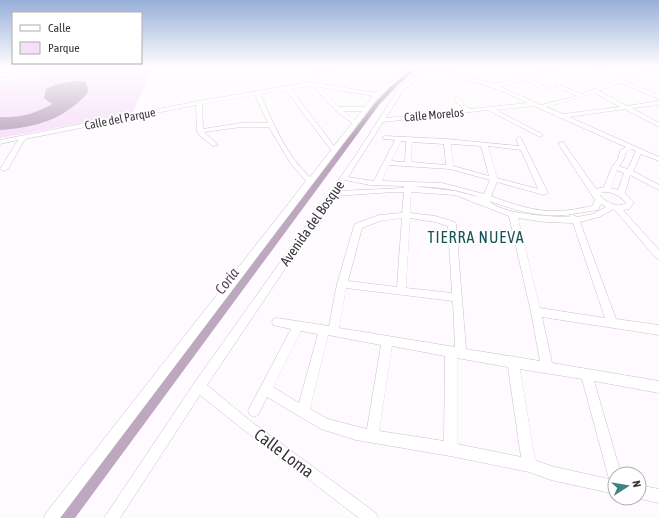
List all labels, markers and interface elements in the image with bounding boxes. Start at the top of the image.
legend [12,12,142,64]
text: Calle [48,21,71,35]
text: Parque [48,41,80,55]
street label: Calle del Parque [83,105,157,133]
street label: Calle Morelos [404,105,464,125]
street label: Avenida del Bosque [277,177,347,269]
district label: TIERRA NUEVA [427,228,525,246]
water label: Coria [211,264,242,297]
street label: Calle Loma [250,424,318,482]
north arrow [607,466,647,506]
text: N [630,479,643,488]

